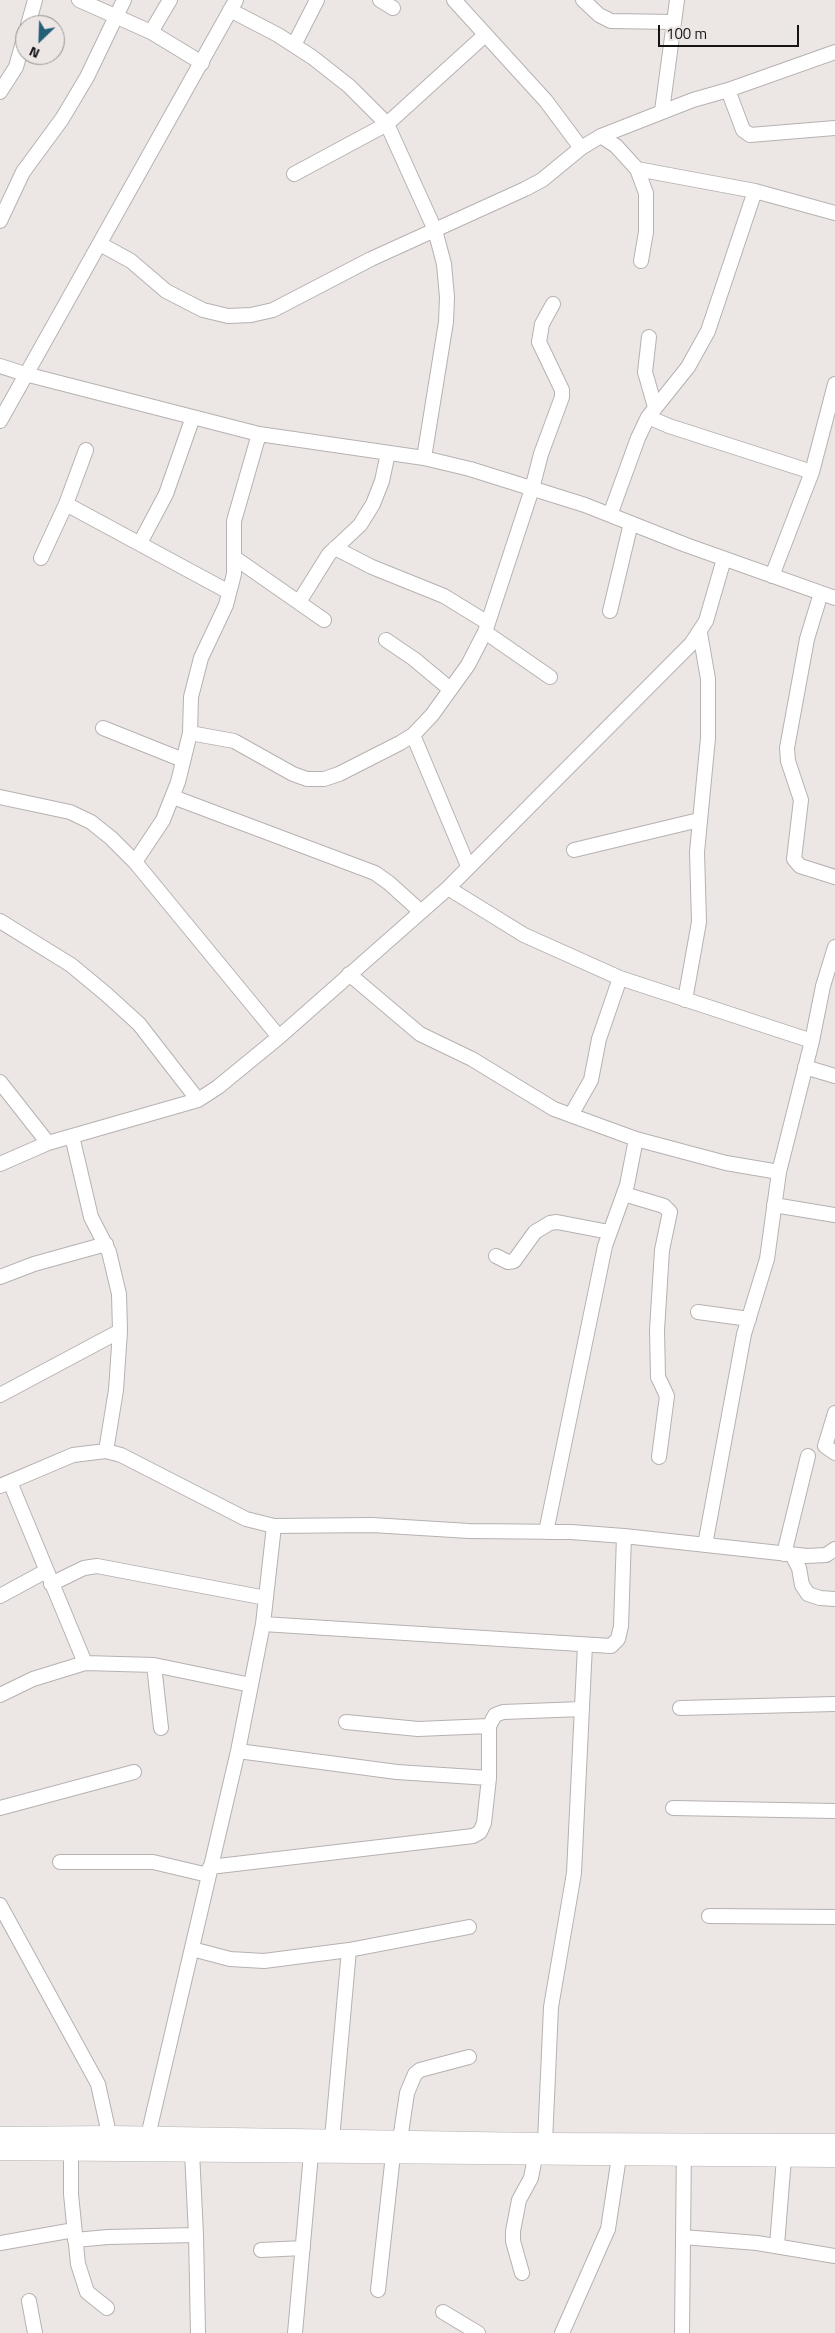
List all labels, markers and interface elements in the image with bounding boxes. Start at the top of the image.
north arrow [15,15,65,65]
scale bar [660,15,801,47]
text: 100 m [666,22,707,45]
text: N [25,42,43,65]

